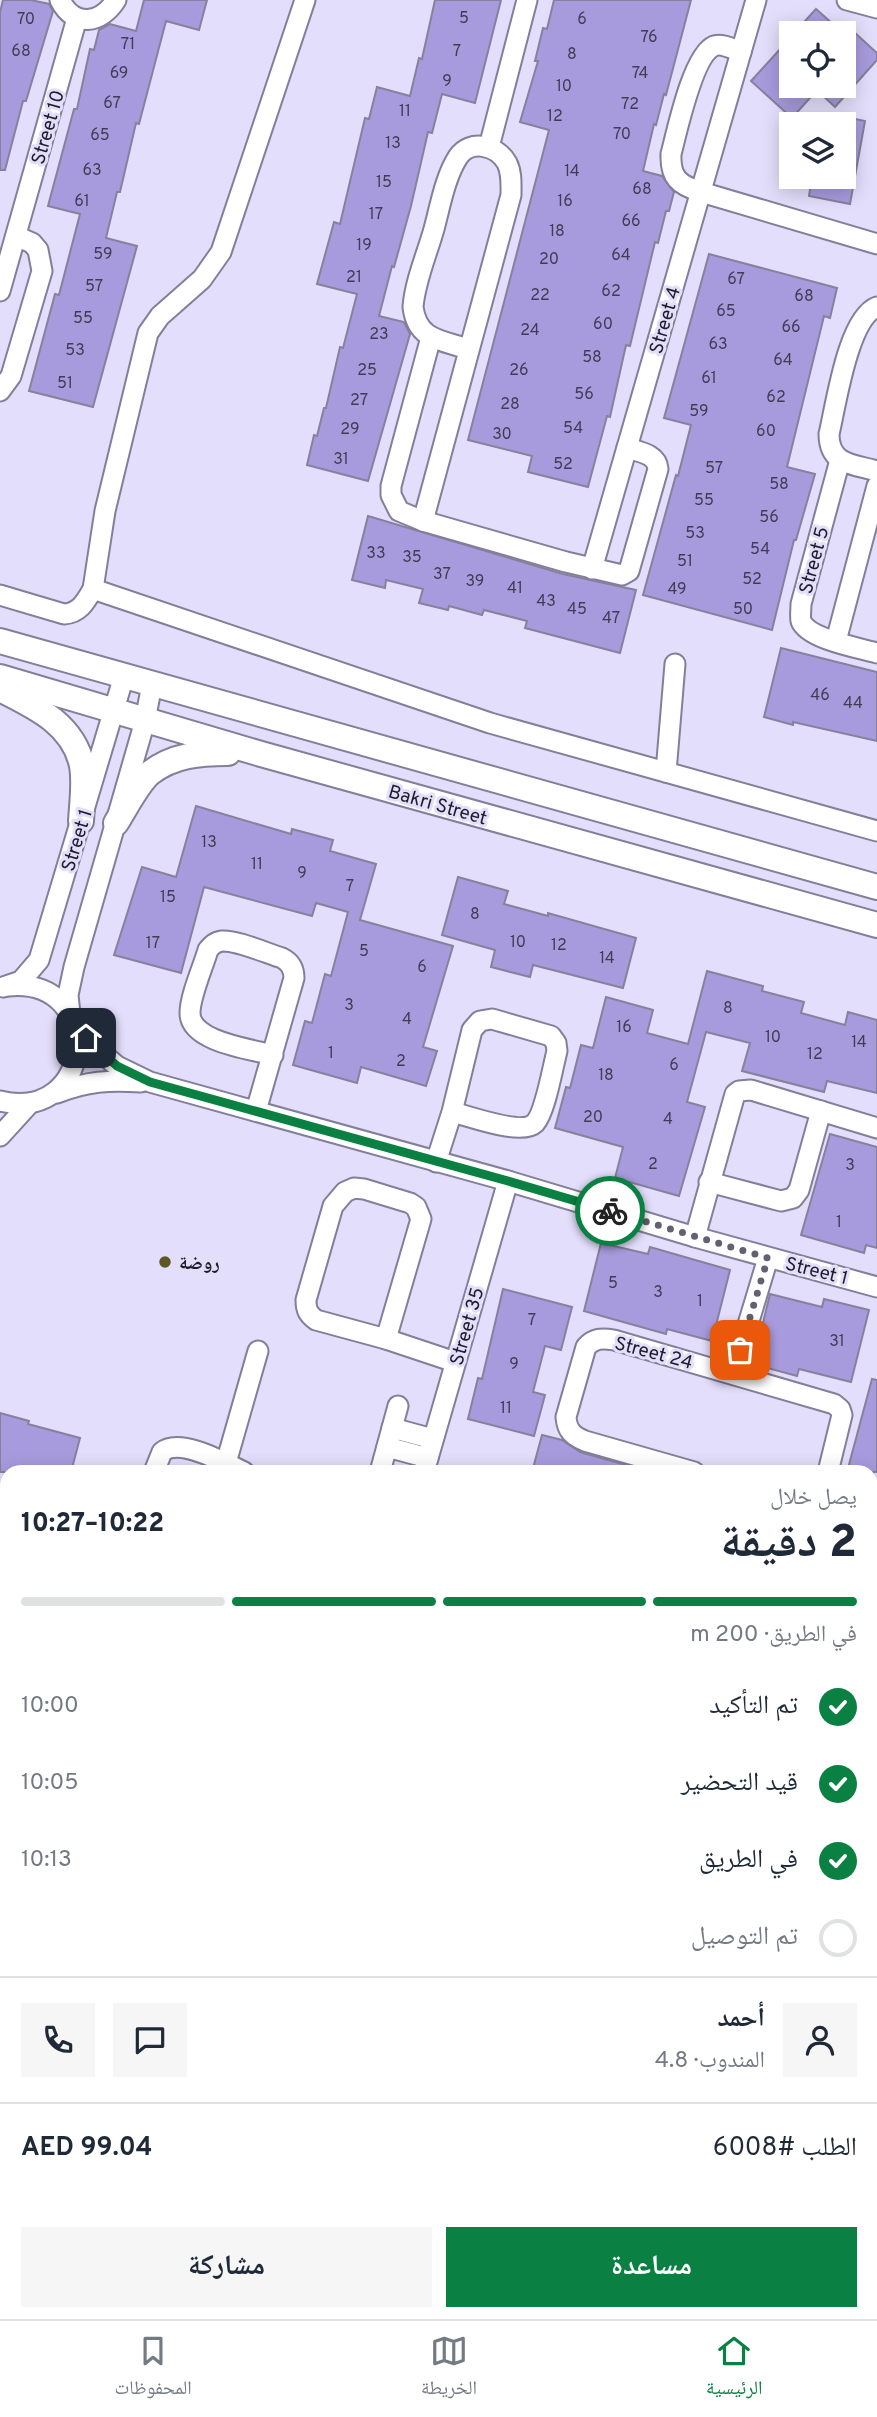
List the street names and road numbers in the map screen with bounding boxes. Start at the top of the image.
street label: Street 10 [27,88,71,167]
street label: Street 4 [645,284,687,357]
street label: Street 5 [794,524,835,597]
street label: Bakri Street [385,780,490,831]
street label: Street 1 [57,807,99,875]
street label: Street 1 [783,1253,850,1291]
street label: Street 35 [445,1285,490,1368]
street label: Street 24 [612,1332,695,1376]

